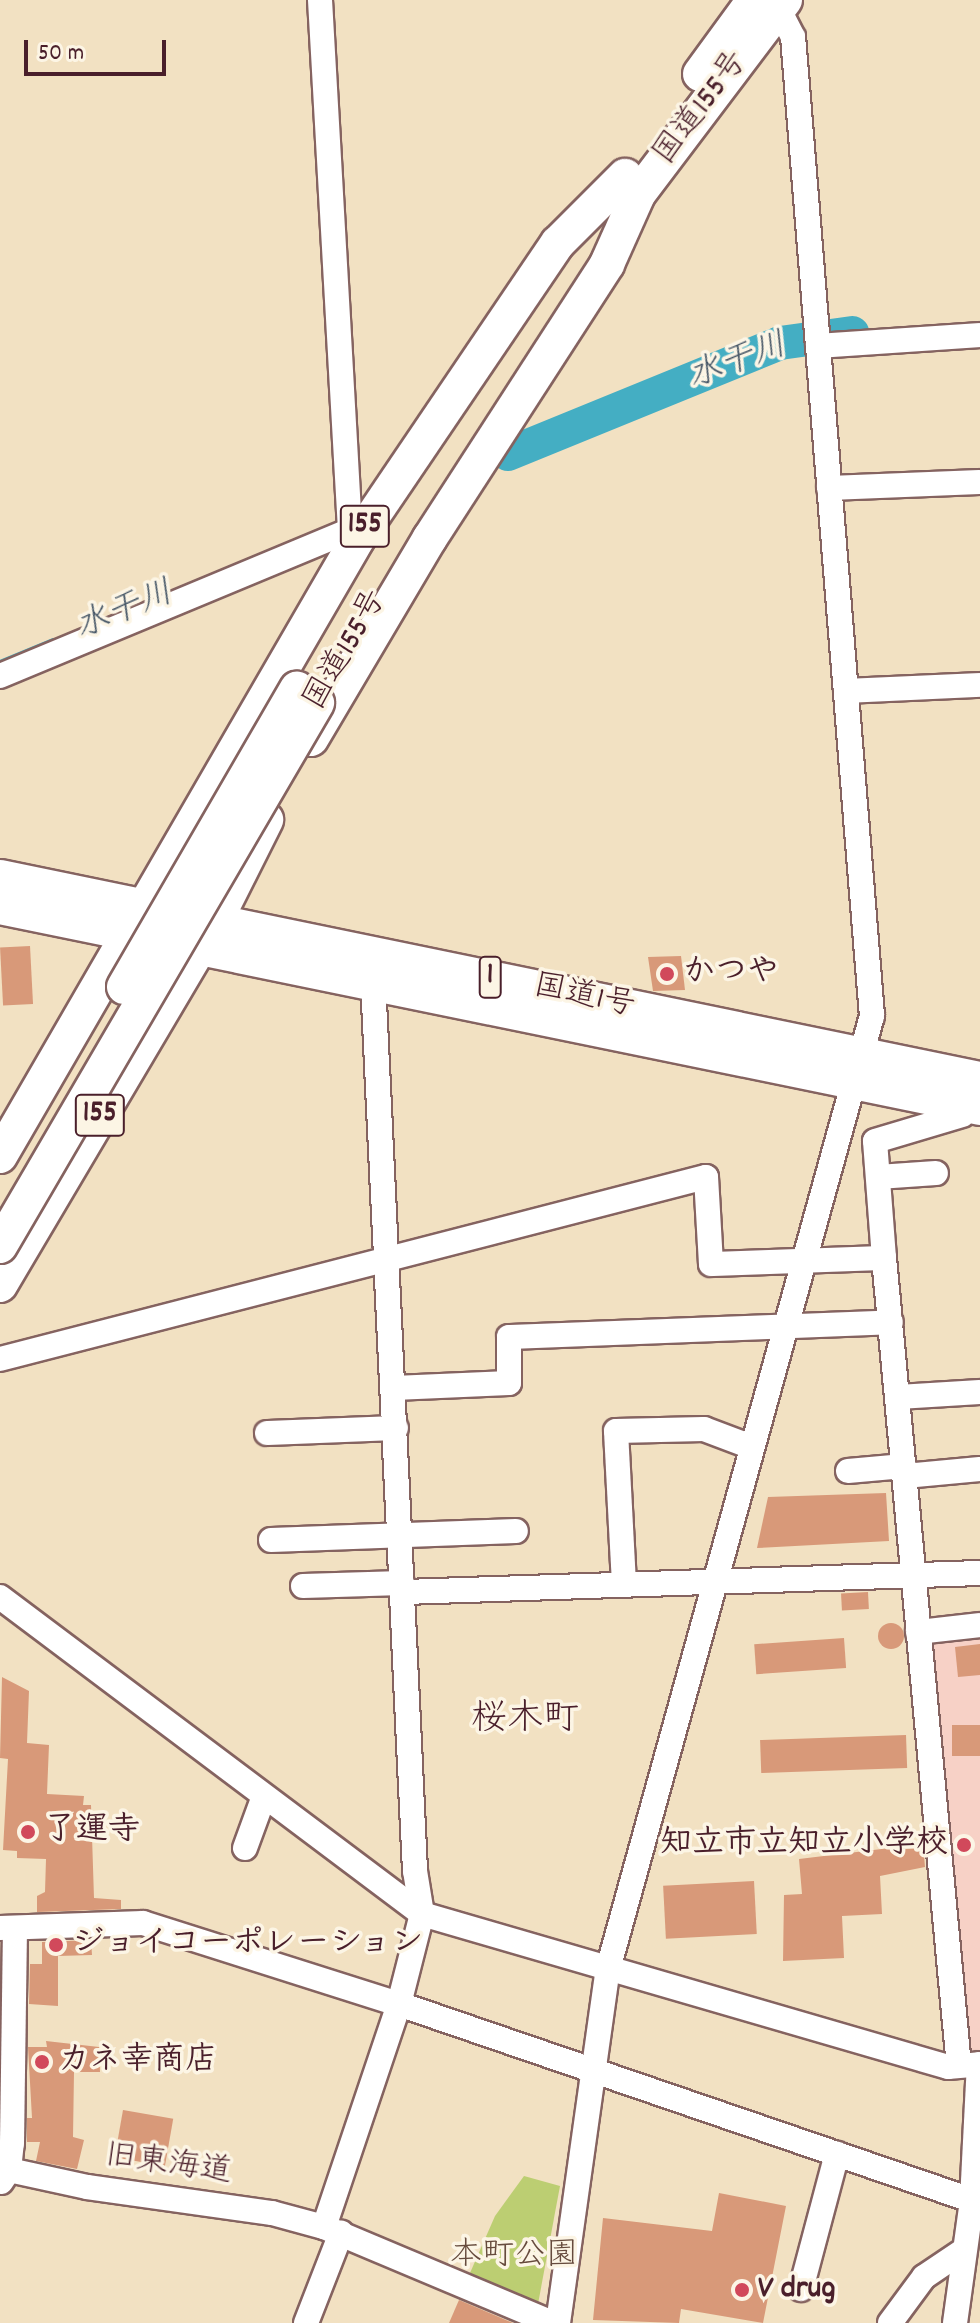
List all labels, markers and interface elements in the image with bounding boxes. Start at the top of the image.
scale bar [28,24,170,74]
text: 50 m [38,37,84,71]
street label: 国道155号 [647,44,757,174]
water label: 水干川 [683,326,793,400]
road number: 155 [339,500,391,552]
water label: 水干川 [70,574,180,650]
street label: 国道155号 [297,584,397,718]
road number: 1 [478,951,502,1003]
place label: かつや [683,955,779,993]
marker: かつや [658,965,676,983]
street label: 国道1号 [530,969,638,1027]
road number: 155 [74,1089,126,1141]
district label: 桜木町 [471,1700,579,1744]
place label: 了運寺 [44,1813,140,1851]
marker: 了運寺 [19,1823,37,1841]
place label: 知立市立知立小学校 [660,1826,948,1864]
marker: 知立市立知立小学校 [955,1836,973,1854]
place label: ジョイコーポレーション [72,1926,425,1964]
marker: ジョイコーポレーション [47,1936,65,1954]
place label: カネ幸商店 [58,2043,218,2081]
marker: カネ幸商店 [33,2053,51,2071]
street label: 旧東海道 [102,2138,234,2194]
park label: 本町公園 [450,2238,578,2276]
place label: V drug [758,2271,835,2309]
marker: V drug [733,2281,751,2299]

